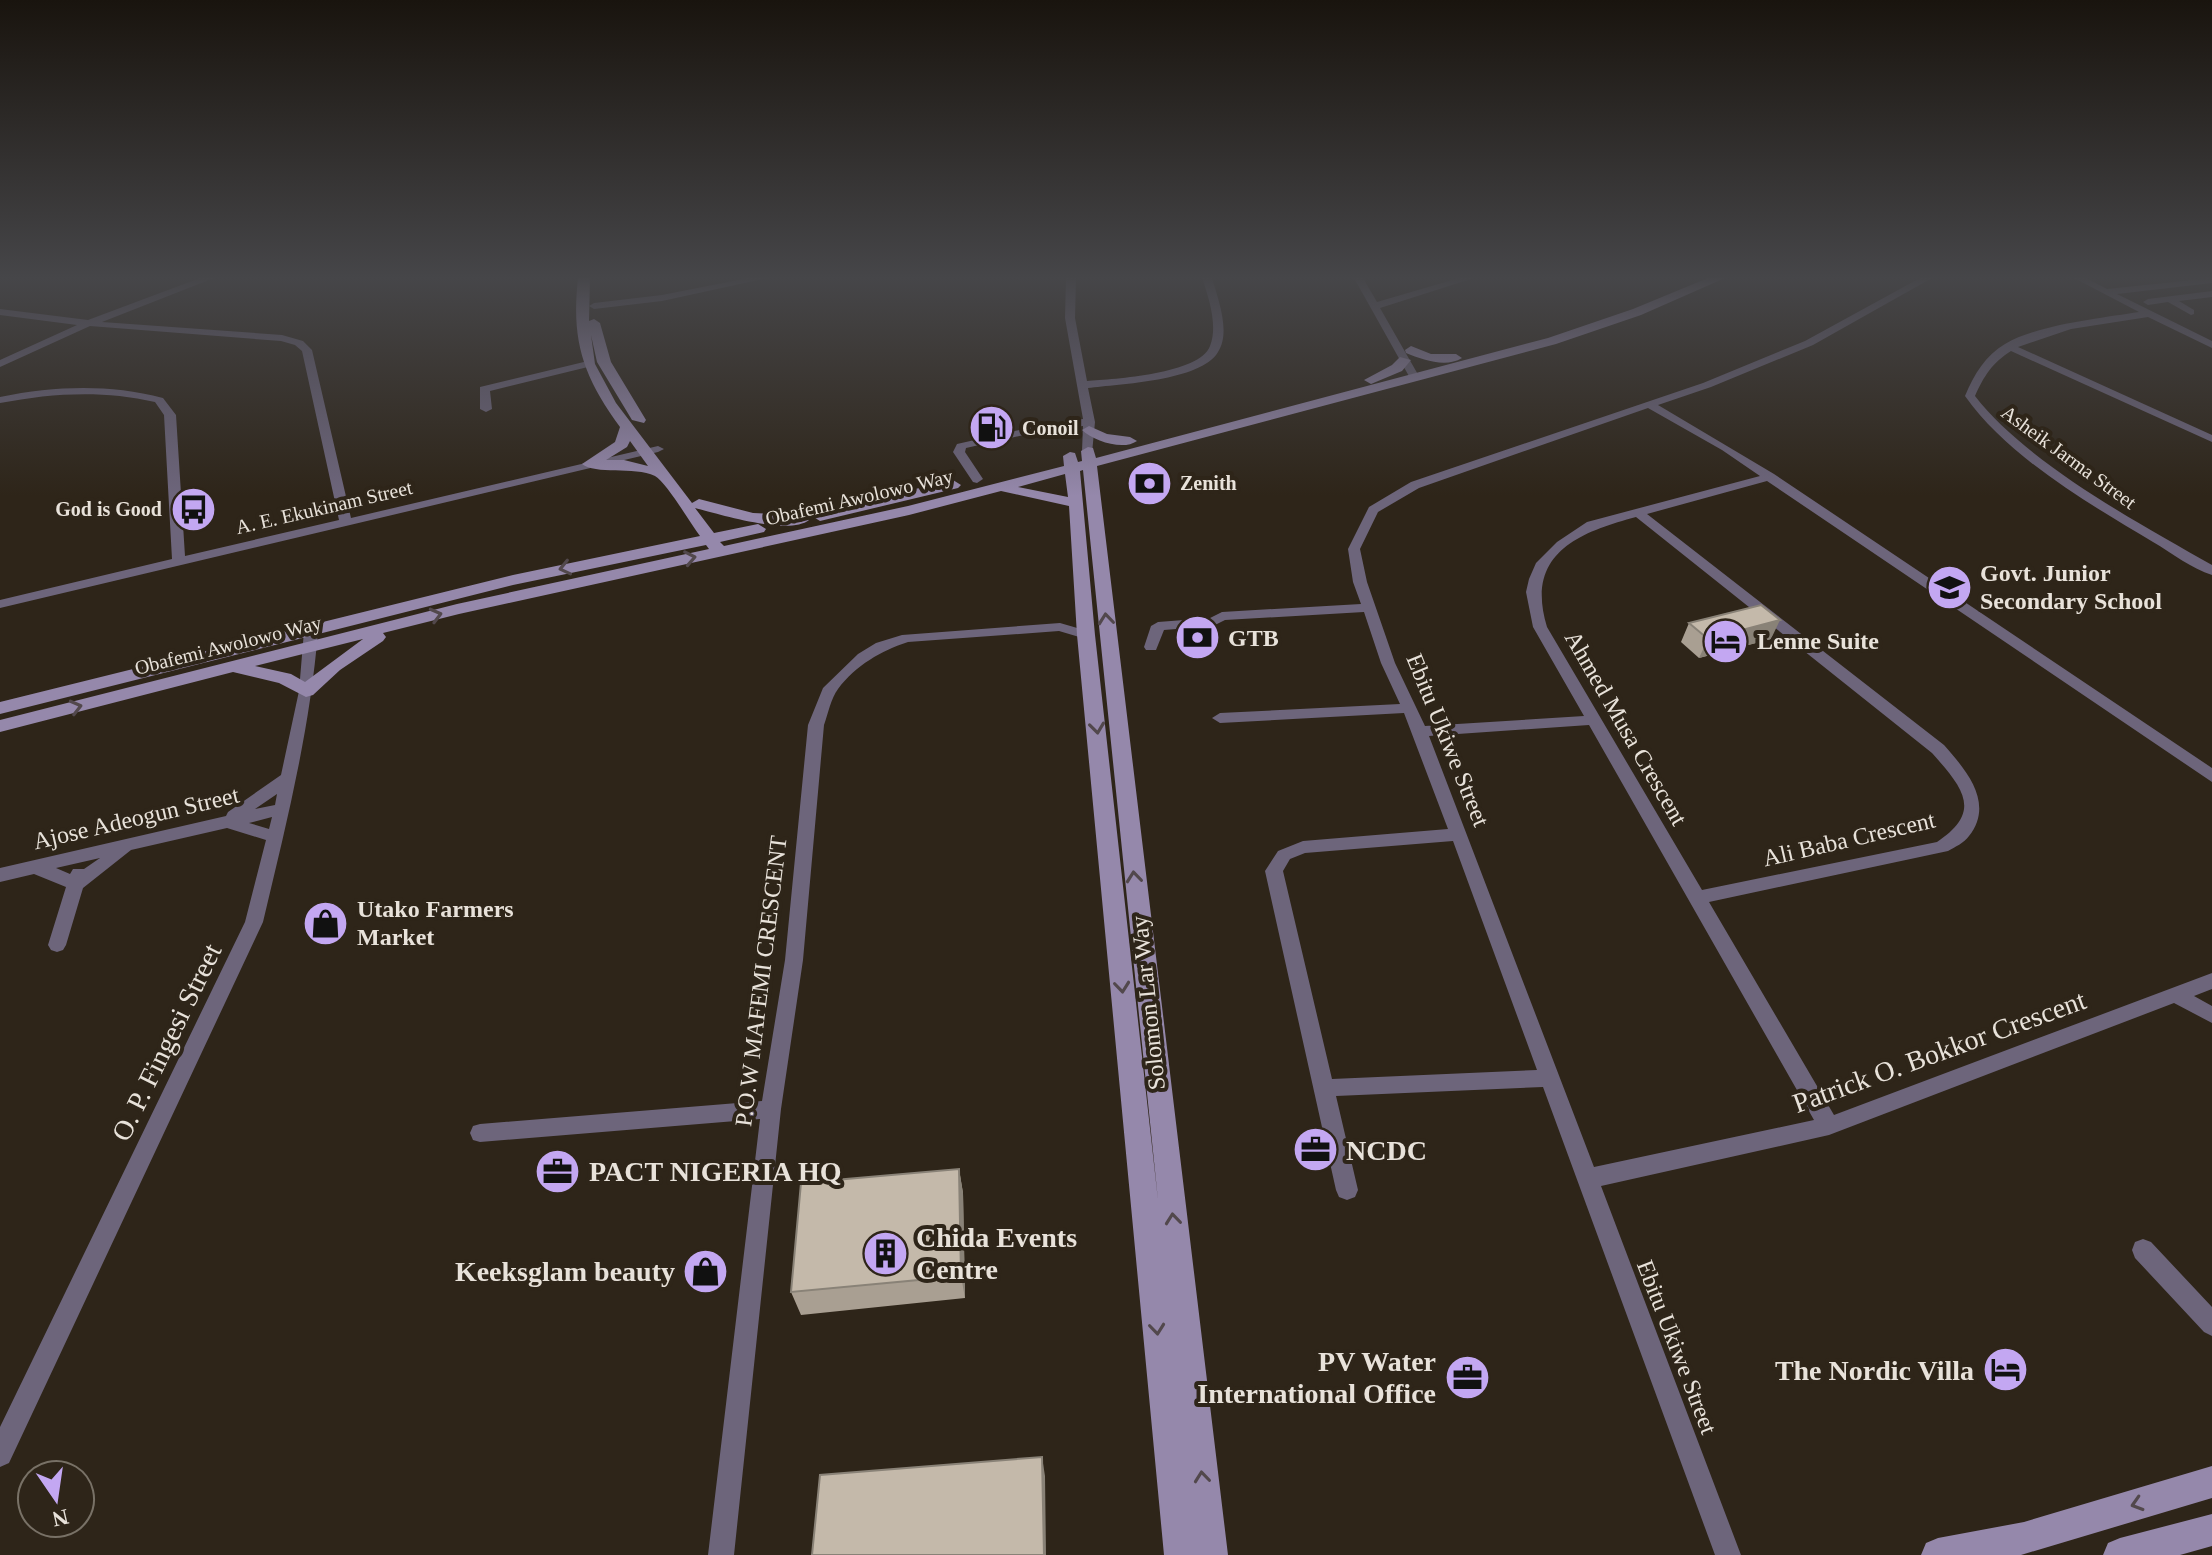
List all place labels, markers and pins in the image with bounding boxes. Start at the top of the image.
fuel station icon: Conoil [967,404,1015,452]
place label: Conoil [1022,417,1079,439]
bank icon: Zenith [1125,459,1173,507]
place label: Zenith [1180,472,1237,494]
bus stop icon: God is Good [169,485,217,533]
place label: God is Good [55,498,162,520]
place label: Govt. Junior Secondary School [1980,560,2162,614]
school or university icon: Govt. Junior Secondary School [1925,563,1973,611]
bank icon: GTB [1173,614,1221,662]
hotel icon: Lenne Suite [1702,617,1750,665]
place label: GTB [1228,625,1279,651]
place label: Lenne Suite [1757,628,1879,654]
place label: Utako Farmers Market [357,896,514,950]
shop icon: Utako Farmers Market [302,899,350,947]
office icon: NCDC [1291,1126,1339,1174]
place label: NCDC [1346,1135,1427,1166]
office icon: PACT NIGERIA HQ [534,1147,582,1195]
place label: PACT NIGERIA HQ [589,1156,842,1187]
place label: Chida Events Centre [916,1222,1077,1285]
building icon: Chida Events Centre [861,1229,909,1277]
shop icon: Keeksglam beauty [682,1247,730,1295]
place label: Keeksglam beauty [455,1256,675,1287]
place label: PV Water International Office [1197,1346,1436,1409]
hotel icon: The Nordic Villa [1981,1346,2029,1394]
office icon: PV Water International Office [1443,1353,1491,1401]
place label: The Nordic Villa [1775,1355,1974,1386]

